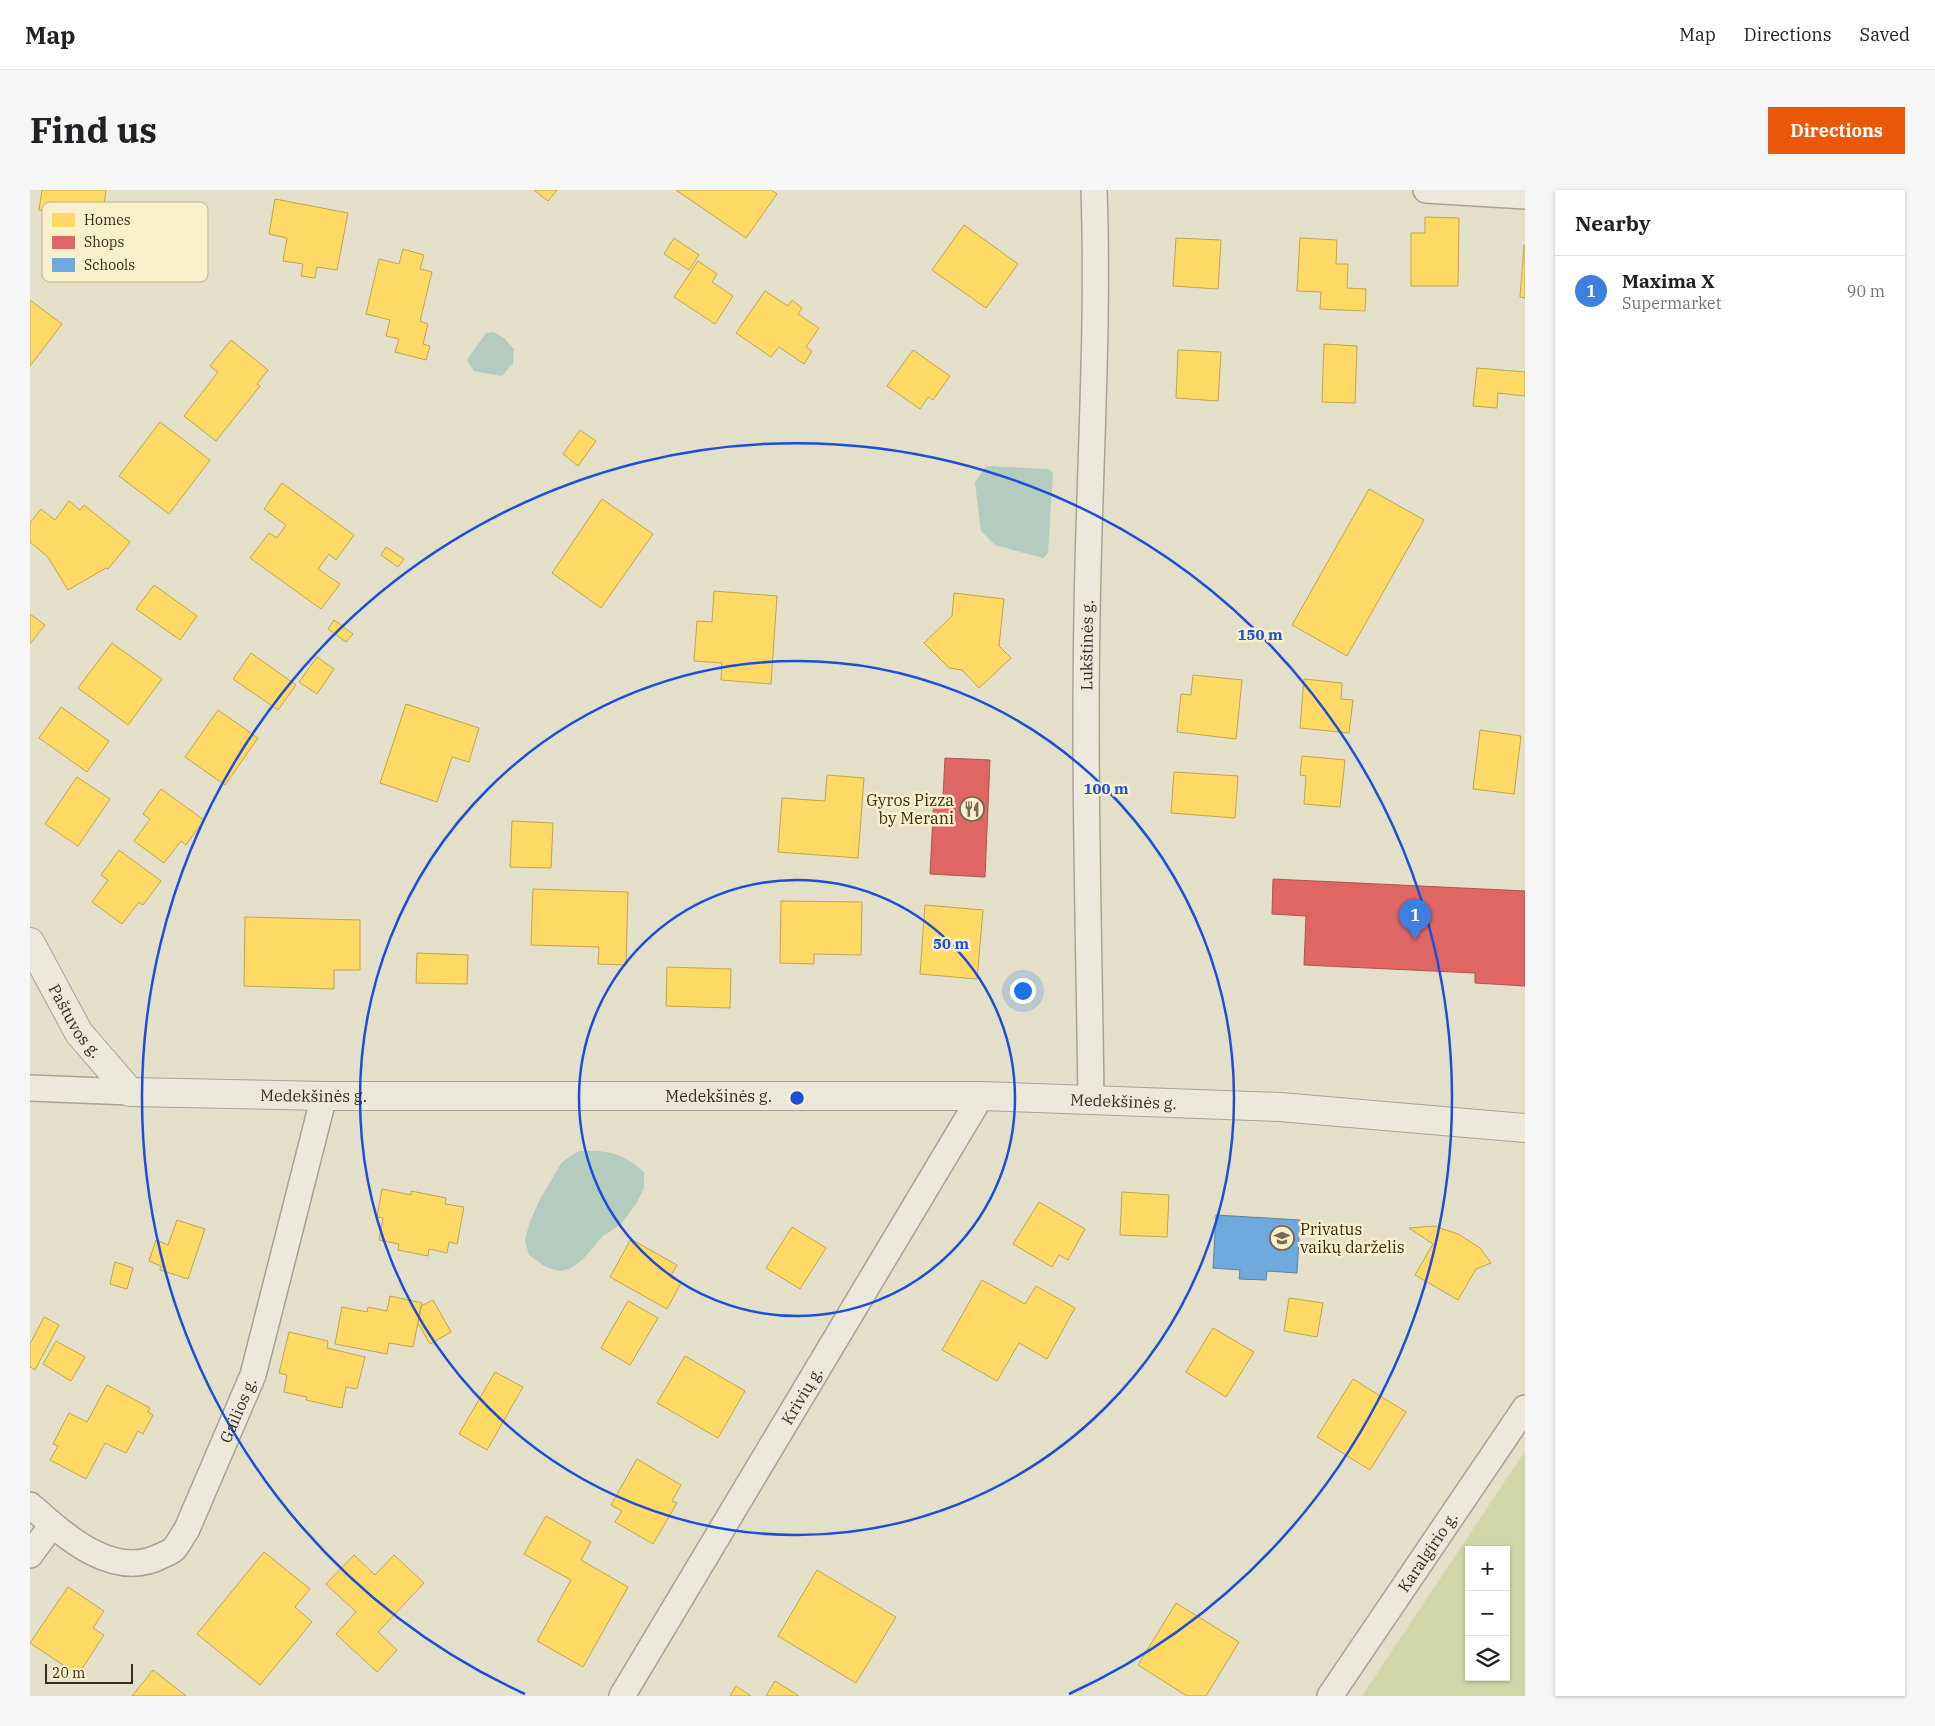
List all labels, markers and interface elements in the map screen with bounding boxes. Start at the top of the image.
text: Map [25,19,75,51]
text: Map [1679,23,1716,46]
text: Directions [1744,23,1832,46]
text: Saved [1860,23,1910,46]
text: Find us [30,107,157,153]
button: Directions [1768,107,1905,154]
legend [42,202,208,282]
text: Nearby [1575,209,1651,237]
text: Homes [84,211,131,229]
text: Shops [84,233,124,251]
text: Schools [84,256,135,274]
text: Maxima X [1622,269,1715,293]
text: 1 [1586,281,1596,301]
text: 90 m [1847,281,1885,301]
text: Supermarket [1622,293,1721,313]
street label: Lukštinės g. [1076,600,1097,690]
text: 150 m [1237,625,1283,644]
text: 100 m [1083,779,1129,798]
place label: Gyros Pizza by Merani [866,790,954,828]
restaurant icon: Gyros Pizza by Merani [959,796,985,822]
pin: 1 [1399,899,1431,940]
text: 50 m [933,934,969,953]
your location [1010,978,1036,1004]
street label: Paštuvos g. [44,980,106,1062]
street label: Medekšinės g. [260,1085,367,1106]
street label: Medekšinės g. [665,1086,772,1106]
centre of rings [788,1089,806,1107]
street label: Medekšinės g. [1070,1089,1177,1113]
place label: Privatus vaikų darželis [1300,1219,1405,1257]
school or university icon: Privatus vaikų darželis [1269,1225,1295,1251]
street label: Krivių g. [777,1363,827,1428]
street label: Gailios g. [215,1374,261,1446]
street label: Karalgirio g. [1393,1508,1462,1596]
map controls [1465,1546,1510,1681]
button: + [1465,1546,1510,1591]
button: − [1465,1591,1510,1636]
button: layers [1465,1636,1510,1681]
scale bar [45,1661,132,1684]
text: 20 m [52,1664,85,1682]

